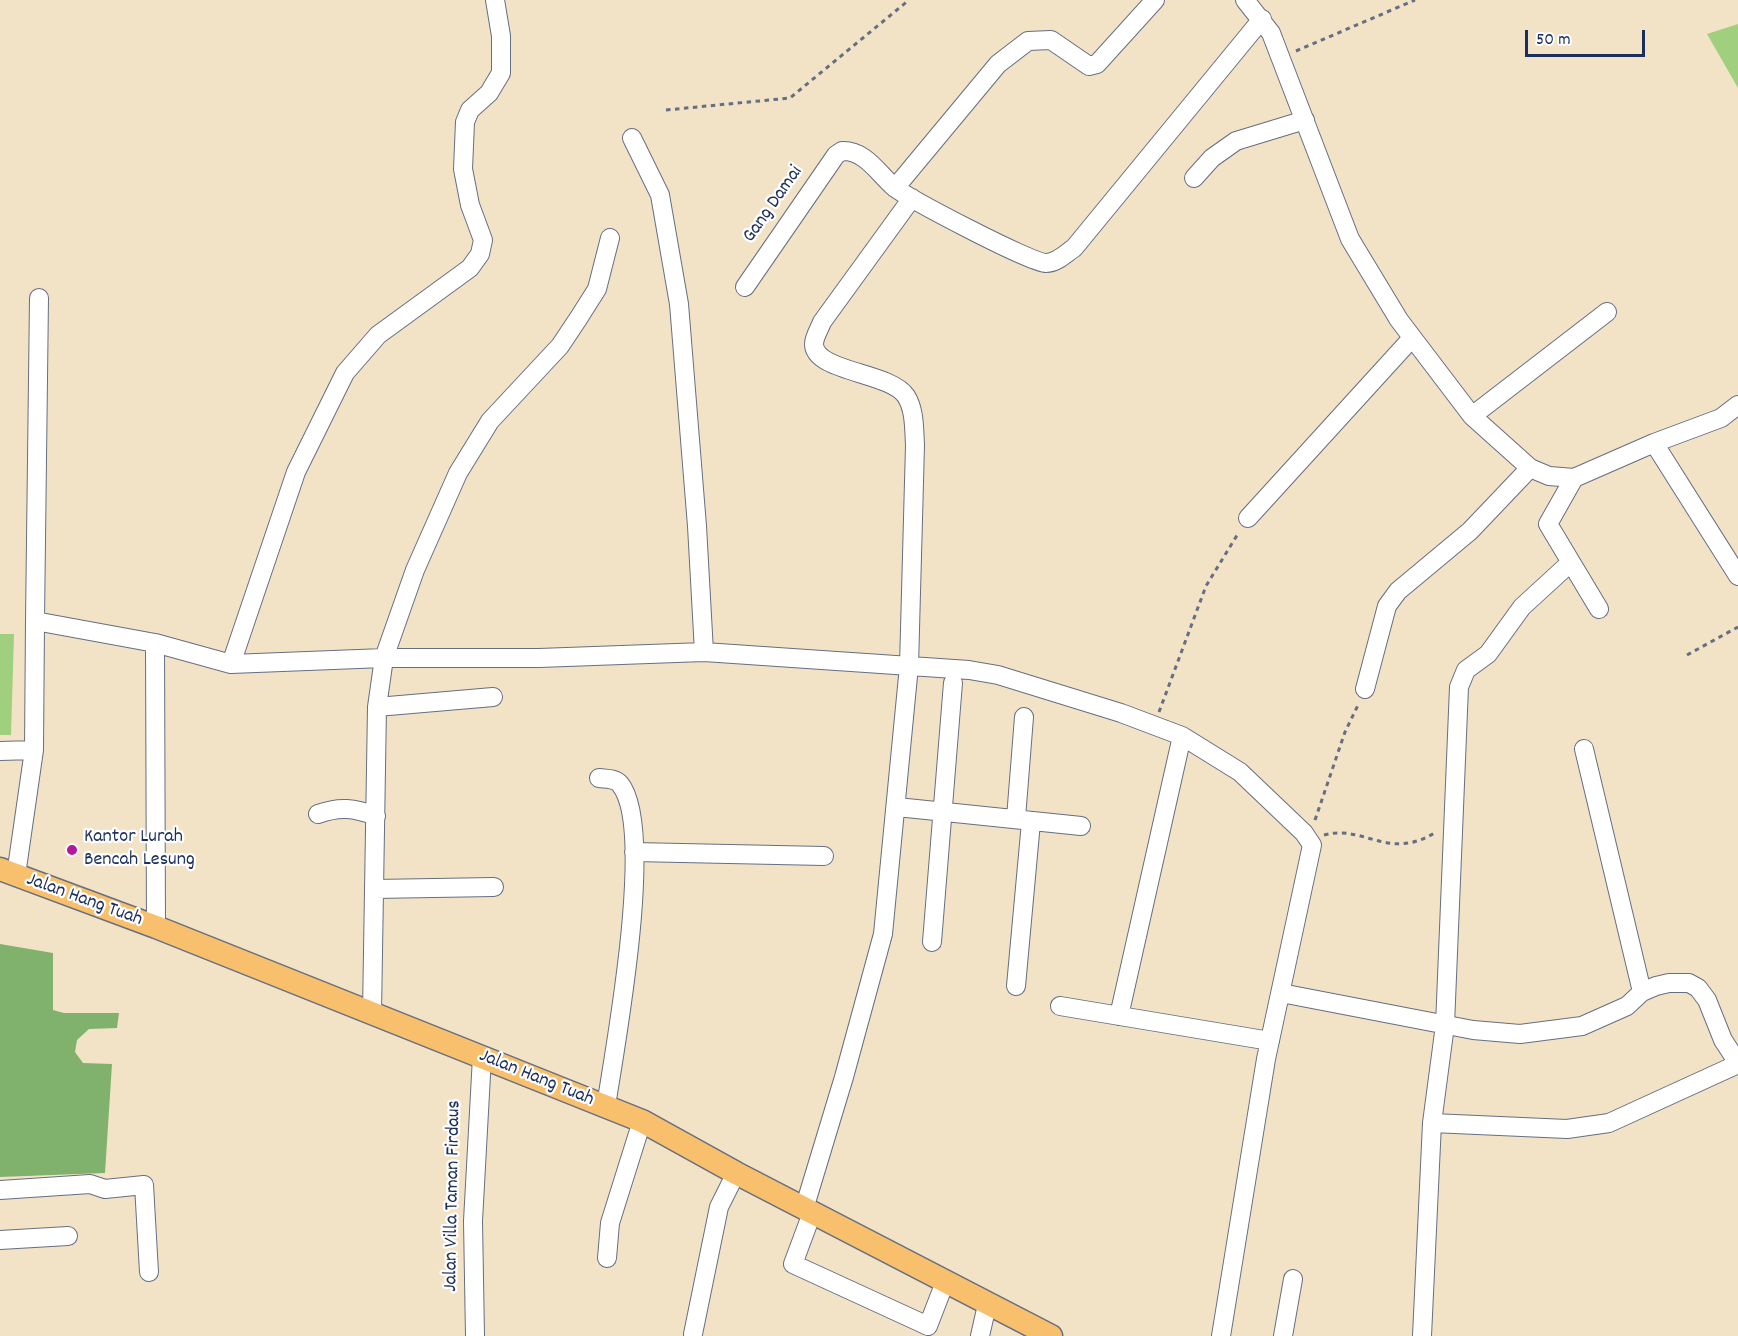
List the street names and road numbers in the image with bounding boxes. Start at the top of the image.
street label: Gang Damai [739,162,809,248]
street label: Jalan Hang Tuah [23,869,145,933]
street label: Jalan Hang Tuah [475,1045,597,1113]
street label: Jalan Villa Taman Firdaus [440,1100,468,1292]

